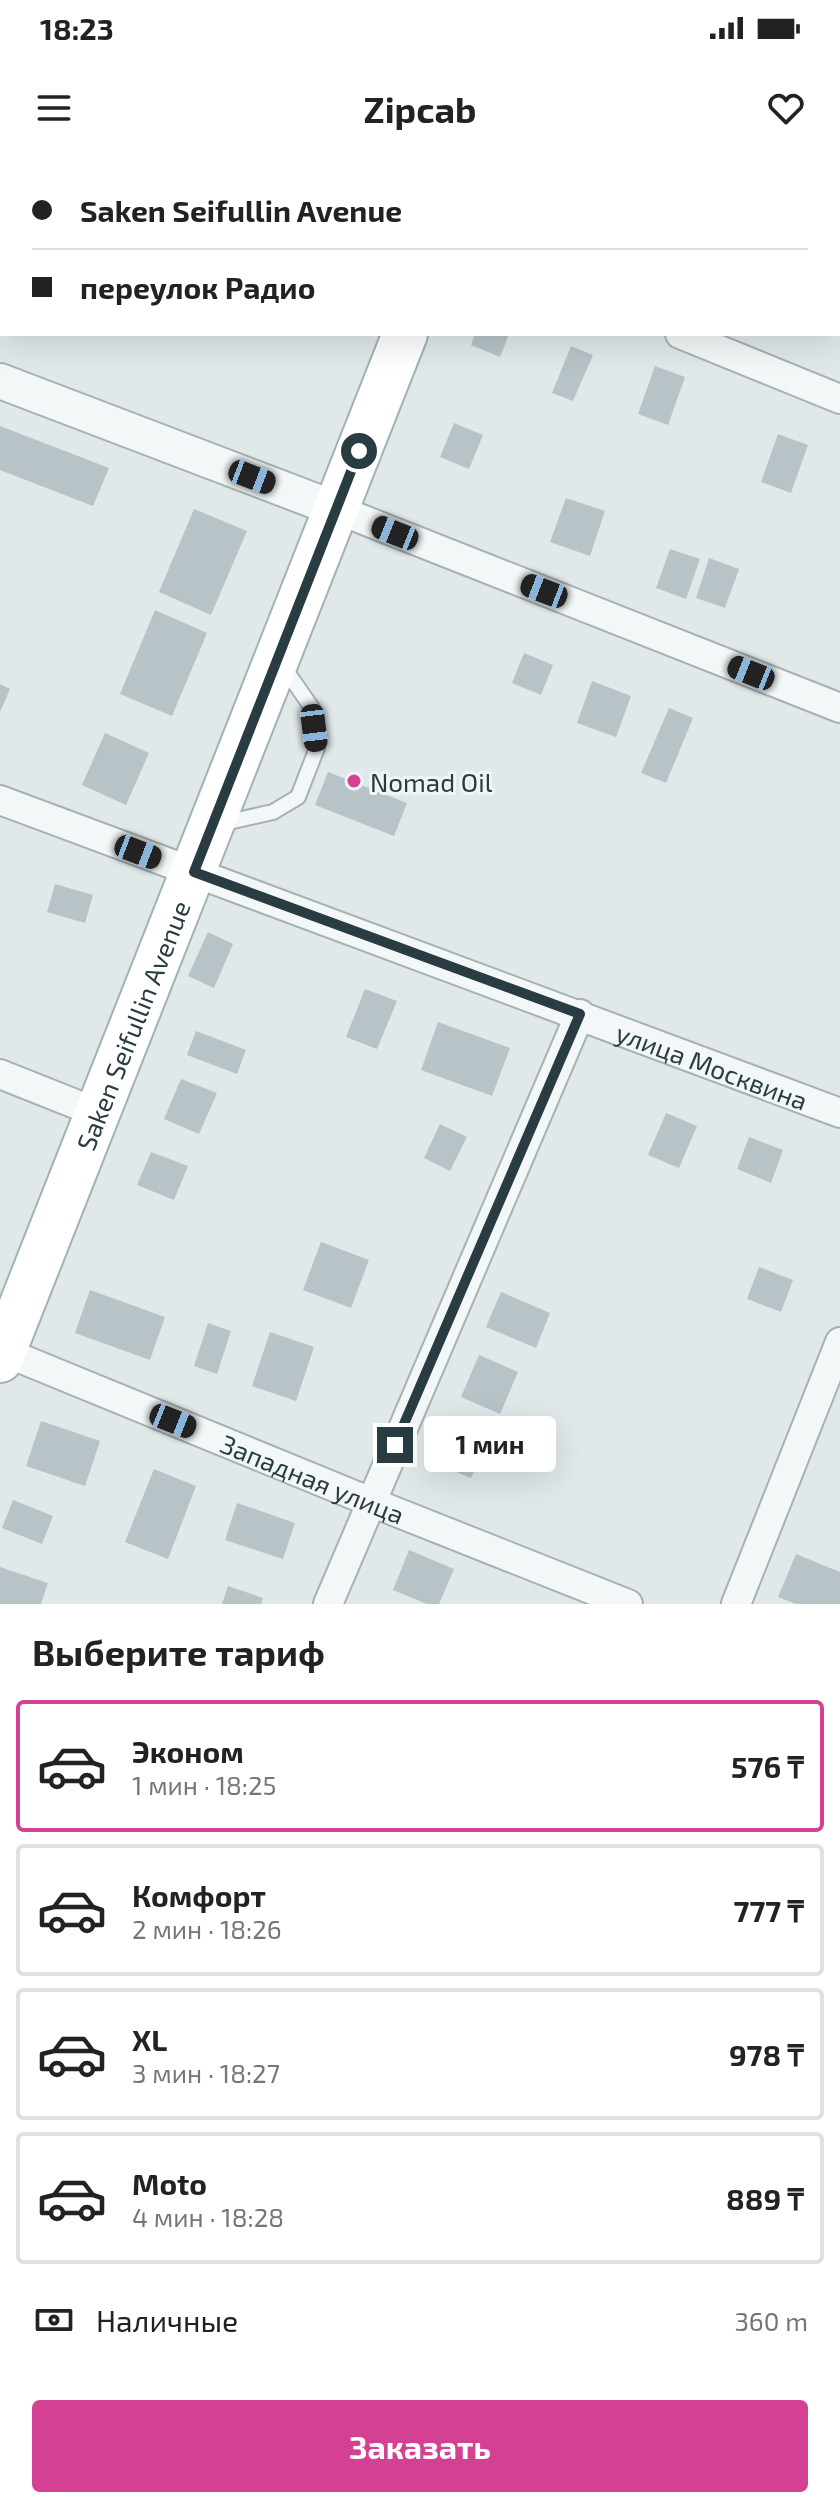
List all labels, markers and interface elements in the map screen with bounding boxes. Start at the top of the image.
text: 18:23 [40,10,114,46]
icon: menu [32,86,76,130]
icon: heart [764,86,808,130]
text: Zipcab [364,87,476,130]
text: Saken Seifullin Avenue [80,192,402,228]
text: переулок Радио [80,269,315,305]
route start [341,433,377,469]
car [225,457,279,497]
car [368,513,422,553]
car [517,571,571,611]
car [724,653,778,693]
car [299,703,329,753]
place label: Nomad Oil [370,766,493,797]
marker: Nomad Oil [345,772,363,790]
car [111,832,165,872]
street label: Saken Seifullin Avenue [69,896,195,1154]
street label: улица Москвина [612,1016,812,1115]
car [146,1401,200,1441]
callout: 1 мин [423,1417,555,1473]
street label: Западная улица [217,1427,409,1529]
route end [377,1427,413,1463]
text: 1 мин [456,1428,524,1459]
text: Выберите тариф [32,1630,325,1673]
icon: car [36,1730,108,1802]
text: Эконом [132,1733,244,1769]
text: 576 ₸ [731,1748,804,1784]
text: 1 мин · 18:25 [132,1769,277,1800]
icon: car [36,1874,108,1946]
text: Комфорт [132,1877,266,1913]
text: 777 ₸ [734,1892,804,1928]
text: 2 мин · 18:26 [132,1913,282,1944]
icon: car [36,2018,108,2090]
text: XL [132,2021,167,2057]
text: 978 ₸ [729,2036,804,2072]
text: 3 мин · 18:27 [132,2057,280,2088]
icon: car [36,2162,108,2234]
text: Moto [132,2165,207,2201]
text: 889 ₸ [726,2180,804,2216]
text: 4 мин · 18:28 [132,2201,284,2232]
icon: cash [32,2298,76,2342]
text: Наличные [96,2302,238,2338]
text: 360 m [734,2305,808,2336]
button: Заказать [32,2400,808,2492]

